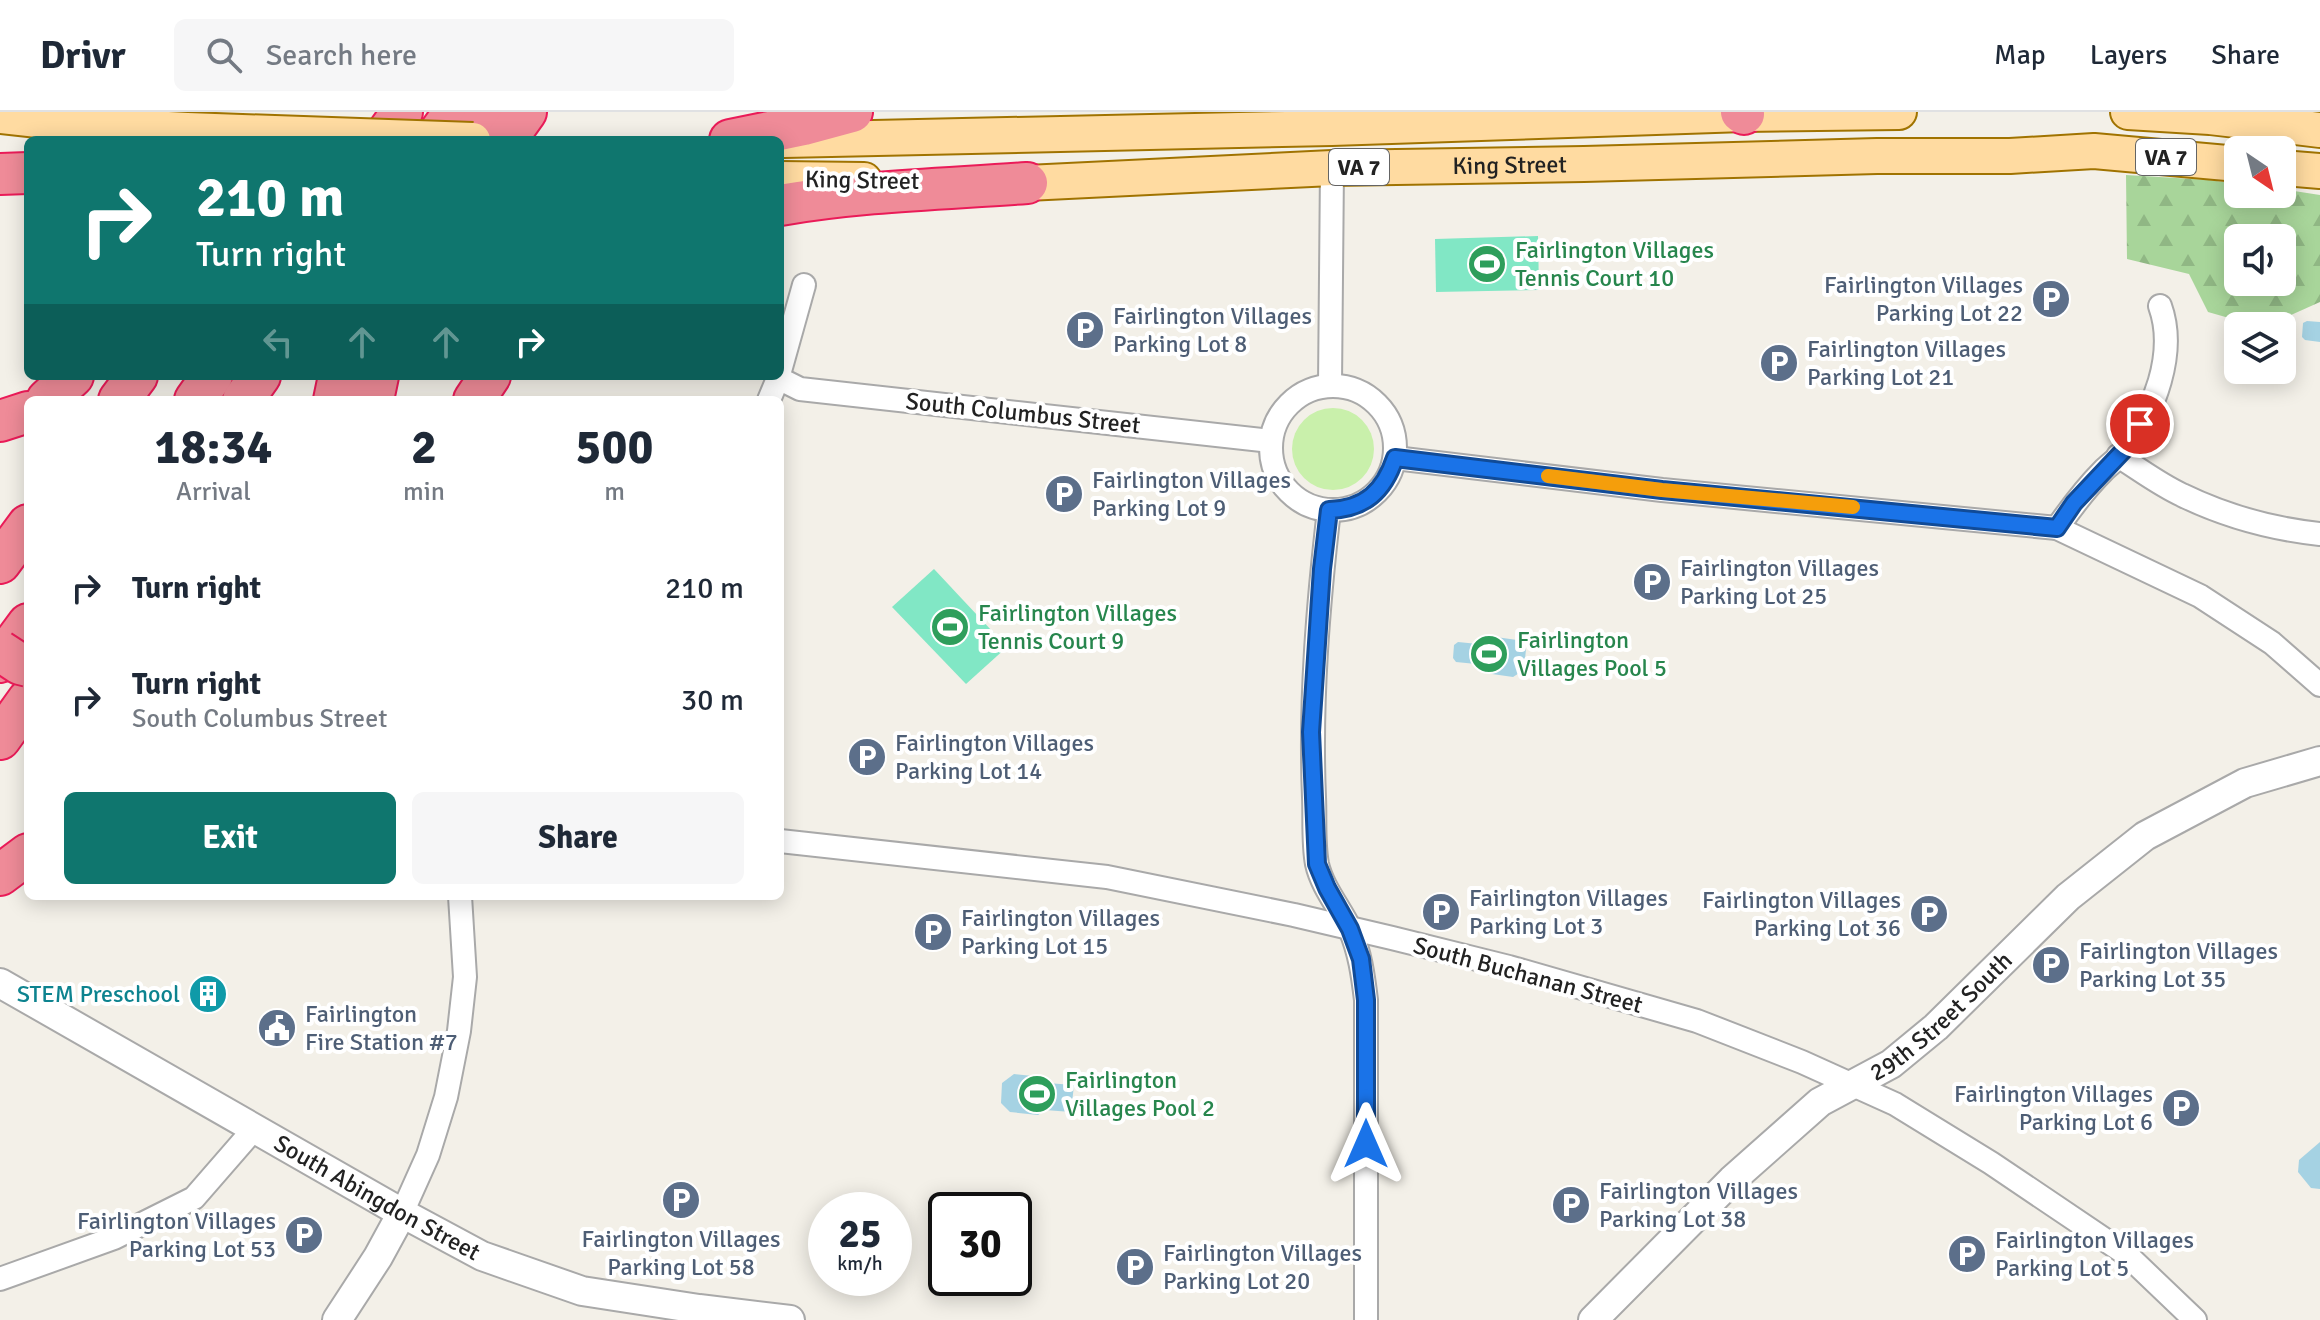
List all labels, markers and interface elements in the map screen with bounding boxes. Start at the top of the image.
search box [174,19,734,91]
text: Drivr [40,32,126,79]
icon: search [202,33,246,77]
text: Search here [266,37,417,74]
text: Map [1994,38,2046,72]
text: Layers [2090,38,2167,72]
text: Share [2211,38,2280,72]
north arrow [2224,136,2296,208]
map controls [2224,136,2296,384]
road number: VA 7 [2136,139,2196,175]
road number: VA 7 [1329,149,1389,185]
street label: King Street [1452,149,1567,181]
text: 210 m [196,163,344,232]
street label: King Street [805,164,919,196]
icon: right [64,168,168,272]
button: sound [2224,224,2296,296]
text: Turn right [196,232,346,277]
place label: Fairlington Villages Tennis Court 10 [1515,235,1714,293]
sports icon: Fairlington Villages Tennis Court 10 [1466,243,1508,285]
place label: Fairlington Villages Parking Lot 22 [1824,270,2023,328]
parking icon: Fairlington Villages Parking Lot 22 [2030,278,2072,320]
place label: Fairlington Villages Parking Lot 8 [1113,301,1312,359]
parking icon: Fairlington Villages Parking Lot 8 [1064,309,1106,351]
button: layers [2224,312,2296,384]
icon: left [256,320,300,364]
icon: ahead [340,320,384,364]
icon: ahead [424,320,468,364]
icon: right [508,320,552,364]
place label: Fairlington Villages Parking Lot 21 [1807,334,2006,392]
parking icon: Fairlington Villages Parking Lot 21 [1758,342,1800,384]
street label: South Columbus Street [904,386,1142,440]
pin [2106,390,2174,458]
icon: arrive [2118,402,2162,446]
text: 18:34 [155,418,272,477]
text: 2 [411,418,437,477]
text: 500 [576,418,653,477]
place label: Fairlington Villages Parking Lot 9 [1092,465,1291,523]
parking icon: Fairlington Villages Parking Lot 9 [1043,473,1085,515]
text: Arrival [176,476,251,508]
text: min [403,476,445,508]
text: m [604,476,625,508]
place label: Fairlington Villages Parking Lot 25 [1680,553,1879,611]
parking icon: Fairlington Villages Parking Lot 25 [1631,561,1673,603]
icon: right [64,566,108,610]
text: Turn right [132,570,261,607]
text: 210 m [665,570,744,607]
place label: Fairlington Villages Tennis Court 9 [978,598,1177,656]
sports icon: Fairlington Villages Tennis Court 9 [929,606,971,648]
place label: Fairlington Villages Pool 5 [1517,625,1667,683]
sports icon: Fairlington Villages Pool 5 [1468,633,1510,675]
text: Turn right [132,666,261,703]
icon: right [64,678,108,722]
text: 30 m [681,682,744,719]
text: South Columbus Street [132,703,387,735]
place label: Fairlington Villages Parking Lot 14 [895,728,1094,786]
parking icon: Fairlington Villages Parking Lot 14 [846,736,888,778]
button: Exit [64,792,396,884]
button: Share [412,792,744,884]
place label: Fairlington Villages Parking Lot 3 [1469,883,1668,941]
place label: Fairlington Villages Parking Lot 36 [1702,885,1901,943]
parking icon: Fairlington Villages Parking Lot 3 [1420,891,1462,933]
parking icon: Fairlington Villages Parking Lot 36 [1908,893,1950,935]
place label: Fairlington Villages Parking Lot 15 [961,903,1160,961]
parking icon: Fairlington Villages Parking Lot 15 [912,911,954,953]
street label: South Buchanan Street [1410,930,1646,1020]
place label: Fairlington Villages Parking Lot 35 [2079,936,2278,994]
parking icon: Fairlington Villages Parking Lot 35 [2030,944,2072,986]
street label: 29th Street South [1865,946,2018,1088]
building icon: STEM Preschool [187,973,229,1015]
place label: STEM Preschool [17,979,180,1009]
place label: Fairlington Fire Station #7 [305,999,458,1057]
public building icon: Fairlington Fire Station #7 [256,1007,298,1049]
place label: Fairlington Villages Pool 2 [1065,1065,1215,1123]
sports icon: Fairlington Villages Pool 2 [1016,1073,1058,1115]
place label: Fairlington Villages Parking Lot 6 [1954,1079,2153,1137]
parking icon: Fairlington Villages Parking Lot 6 [2160,1087,2202,1129]
position arrow [1324,1102,1408,1186]
street label: South Abingdon Street [269,1128,485,1267]
place label: Fairlington Villages Parking Lot 38 [1599,1176,1798,1234]
parking icon: Fairlington Villages Parking Lot 58 [660,1179,702,1221]
parking icon: Fairlington Villages Parking Lot 38 [1550,1184,1592,1226]
speed limit sign: 30 [928,1192,1032,1296]
place label: Fairlington Villages Parking Lot 53 [77,1206,276,1264]
text: 25 [838,1209,882,1259]
parking icon: Fairlington Villages Parking Lot 53 [283,1214,325,1256]
place label: Fairlington Villages Parking Lot 58 [582,1224,780,1282]
place label: Fairlington Villages Parking Lot 5 [1995,1225,2194,1283]
parking icon: Fairlington Villages Parking Lot 5 [1946,1233,1988,1275]
place label: Fairlington Villages Parking Lot 20 [1163,1238,1362,1296]
parking icon: Fairlington Villages Parking Lot 20 [1114,1246,1156,1288]
text: km/h [837,1251,883,1276]

